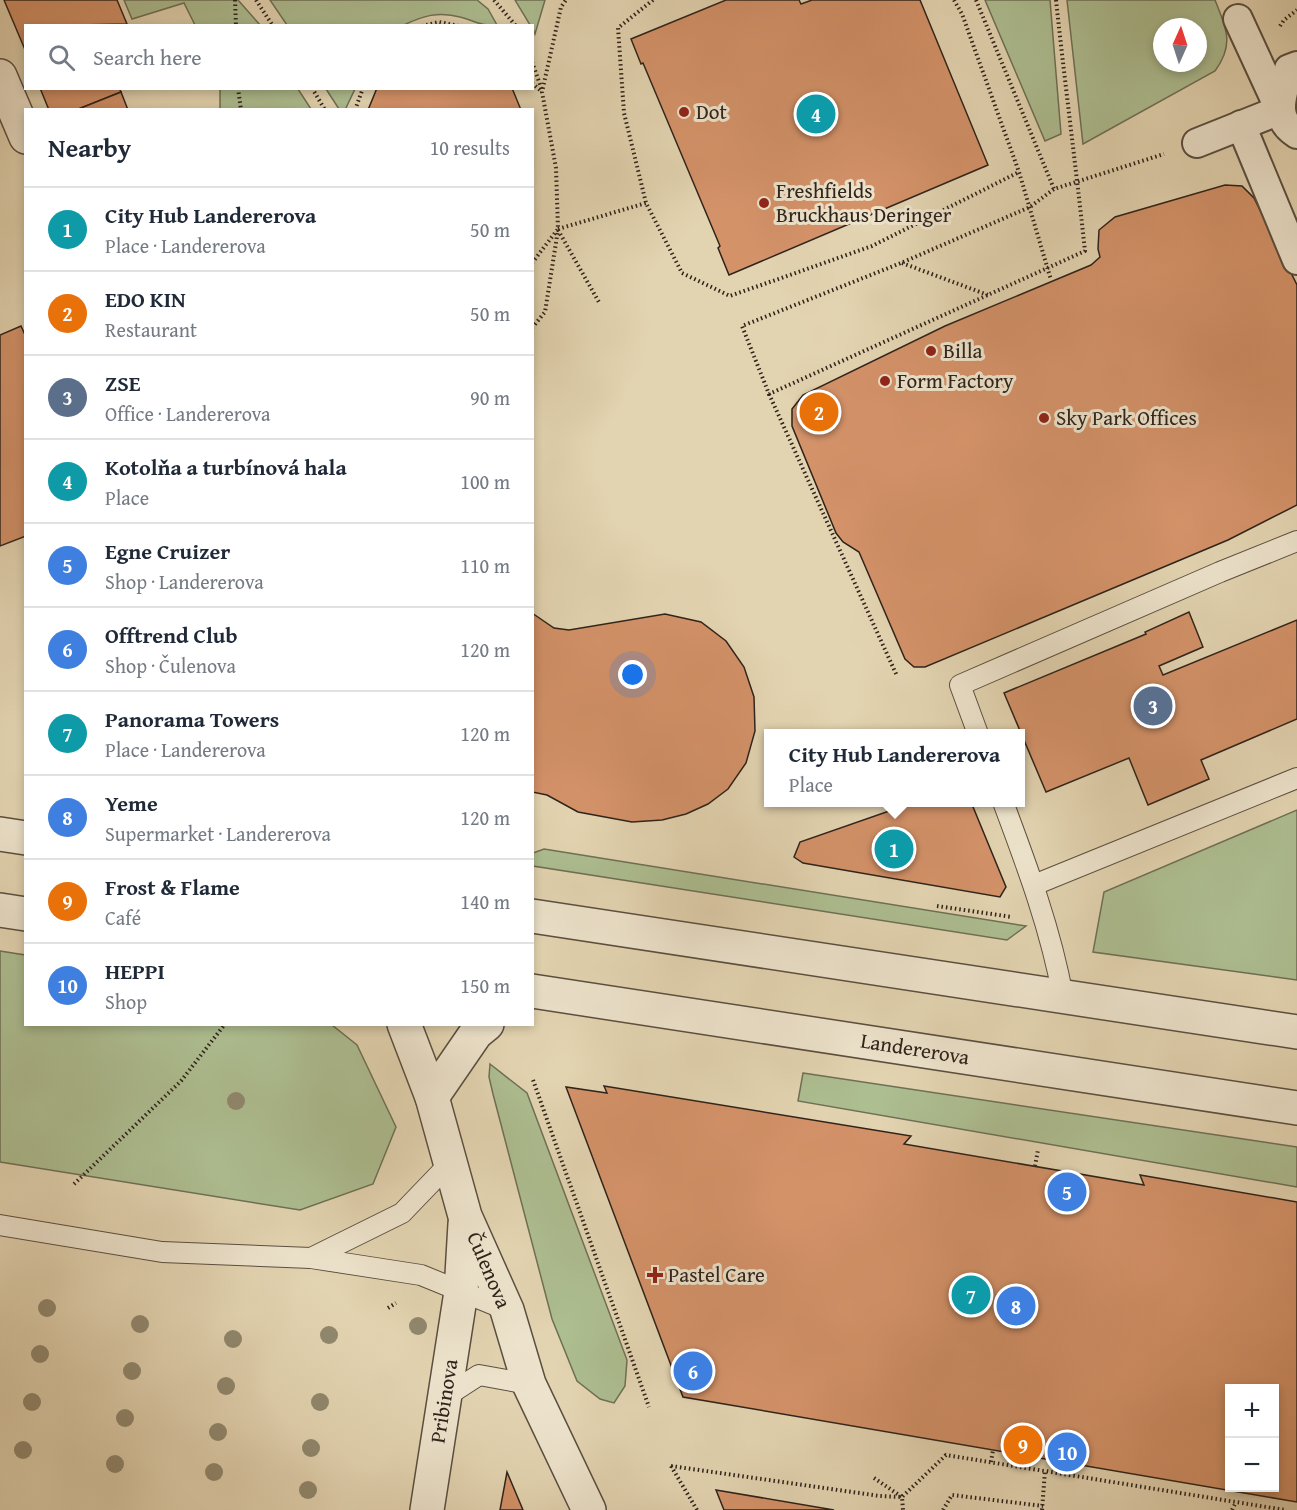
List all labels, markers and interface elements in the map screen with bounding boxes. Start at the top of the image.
north arrow [1153,18,1207,72]
search box [24,24,534,90]
icon: search [45,41,78,74]
text: Search here [93,41,202,73]
pin: 4 [796,92,836,136]
place label: Dot [696,96,727,127]
marker: Dot [677,105,691,119]
text: Nearby [48,128,131,167]
text: 10 results [430,133,510,162]
place label: Freshfields Bruckhaus Deringer [776,175,952,230]
marker: Freshfields Bruckhaus Deringer [757,196,771,210]
text: City Hub Landererova [105,199,316,231]
text: 1 [62,215,73,244]
text: 50 m [470,215,510,244]
text: Place · Landererova [105,231,266,260]
text: EDO KIN [105,283,186,315]
text: 2 [62,299,73,328]
text: 50 m [470,299,510,328]
text: Restaurant [105,315,197,344]
place label: Billa [943,335,983,366]
marker: Billa [924,344,938,358]
place label: Form Factory [897,365,1014,396]
text: ZSE [105,367,140,399]
marker: Form Factory [878,374,892,388]
text: 3 [62,383,73,412]
text: 90 m [470,383,510,412]
pin: 2 [800,390,838,434]
text: Office · Landererova [105,399,271,428]
place label: Sky Park Offices [1056,402,1197,433]
marker: Sky Park Offices [1037,411,1051,425]
text: Kotolňa a turbínová hala [105,451,347,483]
text: 4 [62,467,73,496]
text: 100 m [460,467,510,496]
text: Place [105,483,149,512]
text: Egne Cruizer [105,535,230,567]
text: 5 [62,551,73,580]
text: 110 m [460,551,510,580]
text: Shop · Landererova [105,567,264,596]
text: Offtrend Club [105,619,238,651]
text: 6 [62,635,73,664]
text: 120 m [460,635,510,664]
text: Shop · Čulenova [105,651,236,680]
your location [618,660,647,689]
pin: 3 [1134,684,1172,728]
text: Panorama Towers [105,703,279,735]
text: 7 [62,719,73,748]
text: 120 m [460,719,510,748]
popup [764,729,1025,807]
text: Place · Landererova [105,735,266,764]
text: City Hub Landererova [789,738,1000,770]
text: Place [789,770,833,799]
text: Yeme [105,787,158,819]
text: 8 [62,803,73,832]
text: 120 m [460,803,510,832]
text: Supermarket · Landererova [105,819,331,848]
pin: 1 [874,826,914,872]
text: Frost & Flame [105,871,240,903]
text: 9 [62,887,73,916]
text: 140 m [460,887,510,916]
text: Café [105,903,141,932]
text: HEPPI [105,955,165,987]
text: 10 [57,971,78,1000]
text: 150 m [460,971,510,1000]
text: Shop [105,987,147,1016]
street label: Landererova [858,1025,972,1072]
pin: 5 [1048,1170,1086,1214]
street label: Čulenova [459,1227,519,1313]
place label: Pastel Care [668,1259,765,1290]
marker: Pastel Care [646,1266,664,1284]
pin: 7 [952,1272,990,1318]
pin: 8 [996,1284,1036,1328]
pin: 6 [674,1348,712,1394]
street label: Pribinova [422,1357,465,1445]
map controls [1225,1384,1279,1492]
button: + [1225,1384,1279,1438]
pin: 9 [1004,1422,1042,1468]
pin: 10 [1048,1430,1086,1474]
button: − [1225,1438,1279,1492]

